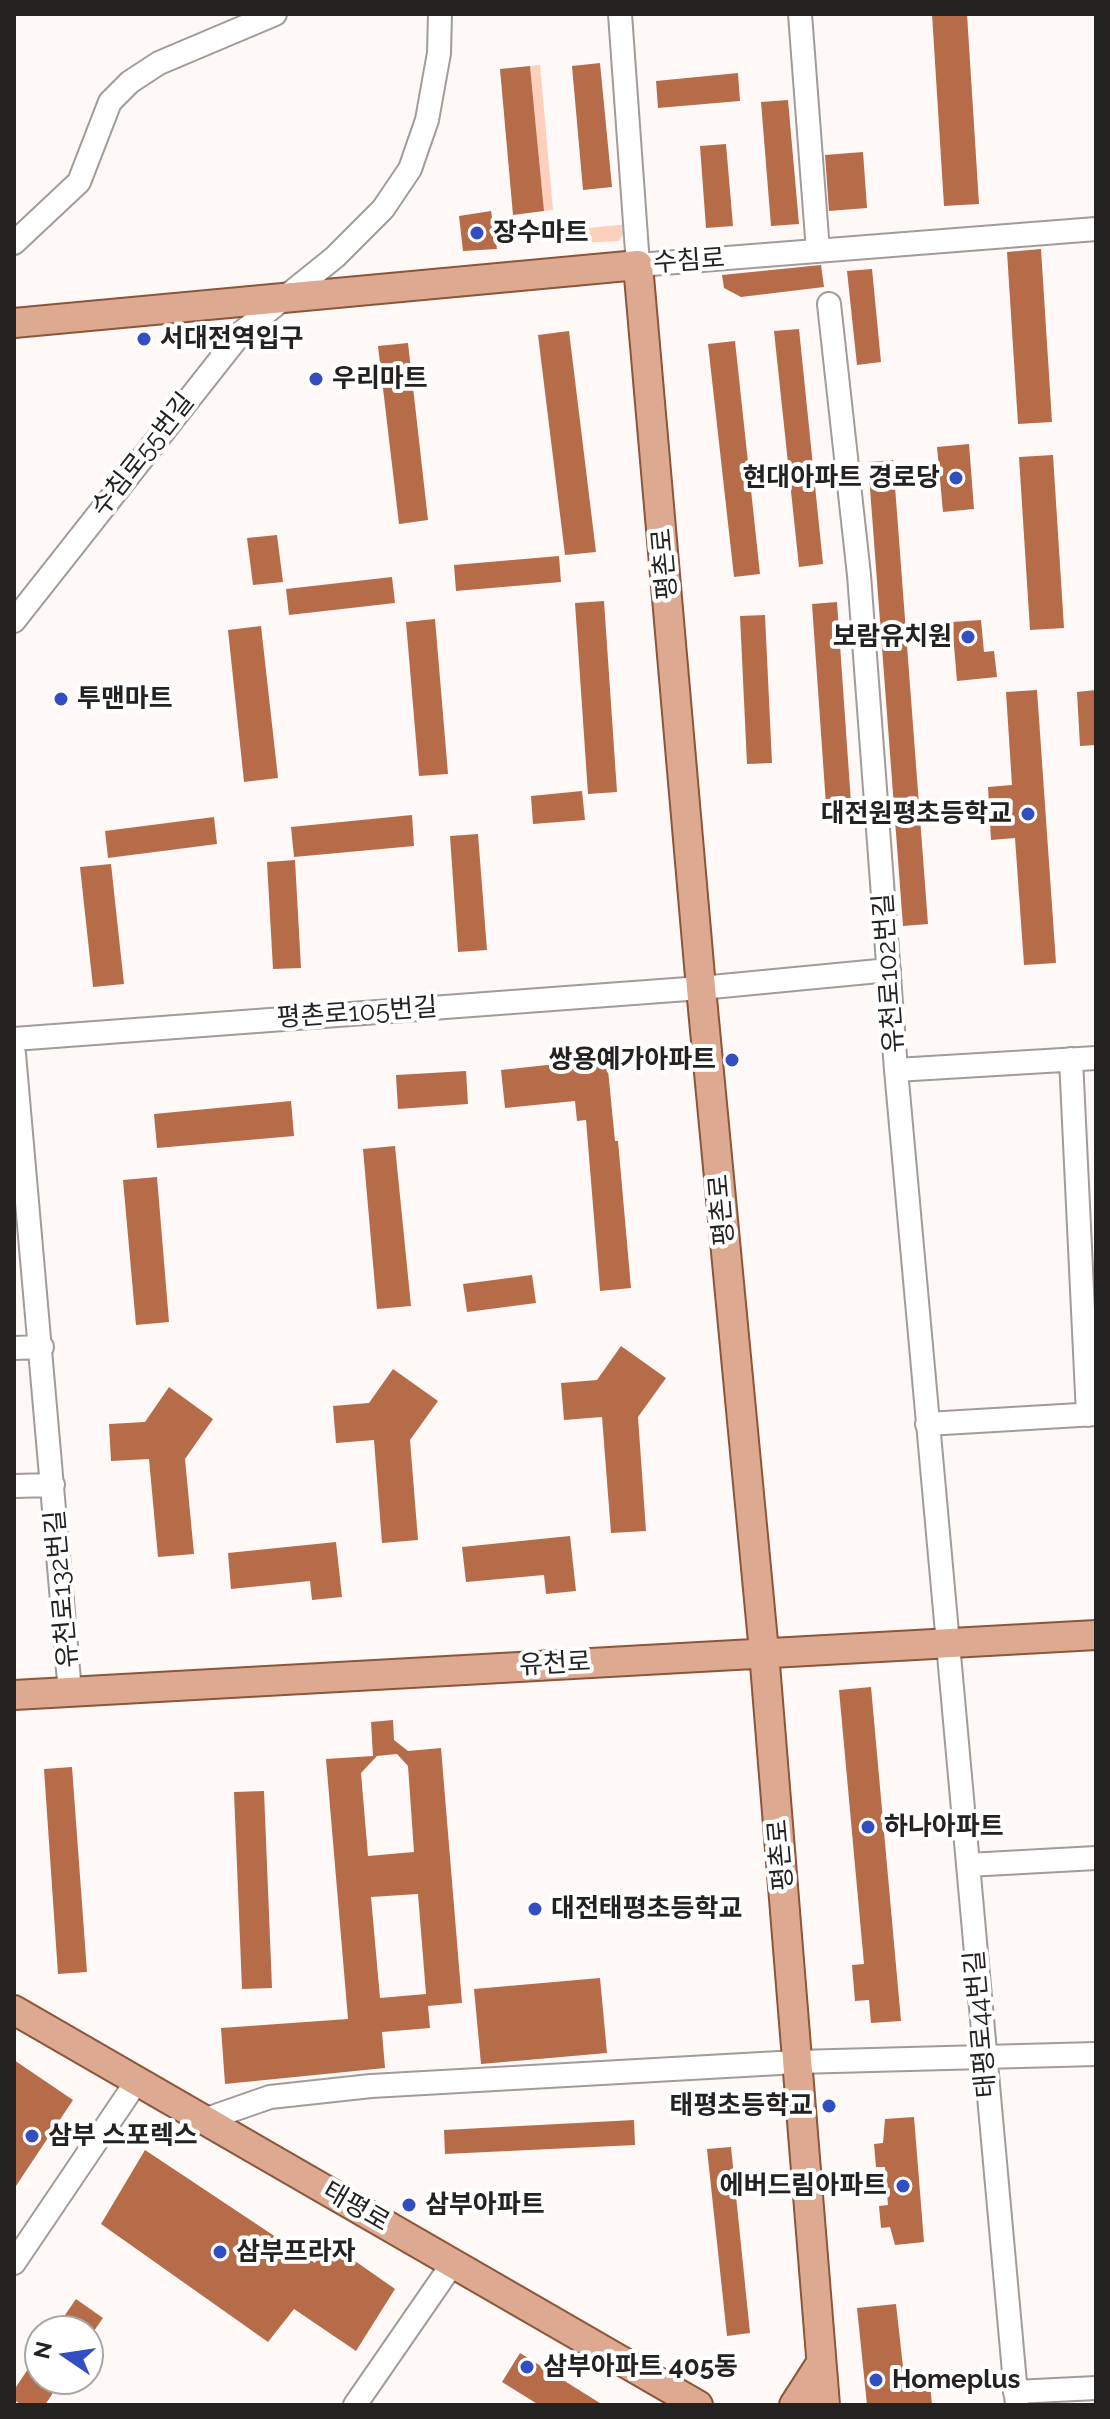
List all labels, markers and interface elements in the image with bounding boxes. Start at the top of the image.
place label: 장수마트 [493,217,589,249]
marker: 장수마트 [468,224,486,242]
street label: 수침로 [652,243,726,279]
place label: 서대전역입구 [160,323,304,355]
marker: 서대전역입구 [135,330,153,348]
place label: 우리마트 [332,363,428,395]
marker: 우리마트 [307,370,325,388]
street label: 수침로55번길 [85,387,201,523]
place label: 현대아파트 경로당 [742,462,940,494]
marker: 현대아파트 경로당 [947,469,965,487]
street label: 평촌로 [646,527,684,601]
place label: 보람유치원 [832,621,952,653]
marker: 보람유치원 [959,628,977,646]
place label: 투맨마트 [77,683,173,715]
marker: 투맨마트 [52,690,70,708]
place label: 대전원평초등학교 [821,798,1012,830]
marker: 대전원평초등학교 [1019,805,1037,823]
street label: 유천로102번길 [868,892,910,1054]
street label: 평촌로105번길 [276,992,438,1034]
place label: 쌍용예가아파트 [549,1044,716,1076]
marker: 쌍용예가아파트 [723,1051,741,1069]
street label: 평촌로 [703,1173,741,1247]
street label: 유천로132번길 [40,1509,84,1669]
street label: 유천로 [518,1647,592,1681]
place label: 하나아파트 [884,1811,1004,1843]
street label: 평촌로 [762,1818,800,1892]
marker: 하나아파트 [859,1818,877,1836]
place label: 대전태평초등학교 [551,1893,742,1925]
marker: 대전태평초등학교 [526,1900,544,1918]
street label: 태평로44번길 [959,1949,1003,2099]
place label: 태평초등학교 [669,2090,813,2122]
marker: 태평초등학교 [820,2097,838,2115]
place label: 삼부 스포렉스 [48,2120,198,2152]
marker: 삼부 스포렉스 [23,2127,41,2145]
place label: 에버드림아파트 [720,2170,887,2202]
street label: 태평로 [317,2176,395,2238]
marker: 에버드림아파트 [894,2177,912,2195]
place label: 삼부아파트 [425,2189,545,2221]
marker: 삼부아파트 [400,2196,418,2214]
place label: 삼부프라자 [236,2236,356,2268]
marker: 삼부프라자 [211,2243,229,2261]
north arrow [24,2315,104,2395]
text: N [28,2339,57,2361]
place label: 삼부아파트 405동 [543,2351,738,2383]
marker: 삼부아파트 405동 [518,2358,536,2376]
place label: Homeplus [892,2364,1020,2396]
marker: Homeplus [867,2371,885,2389]

